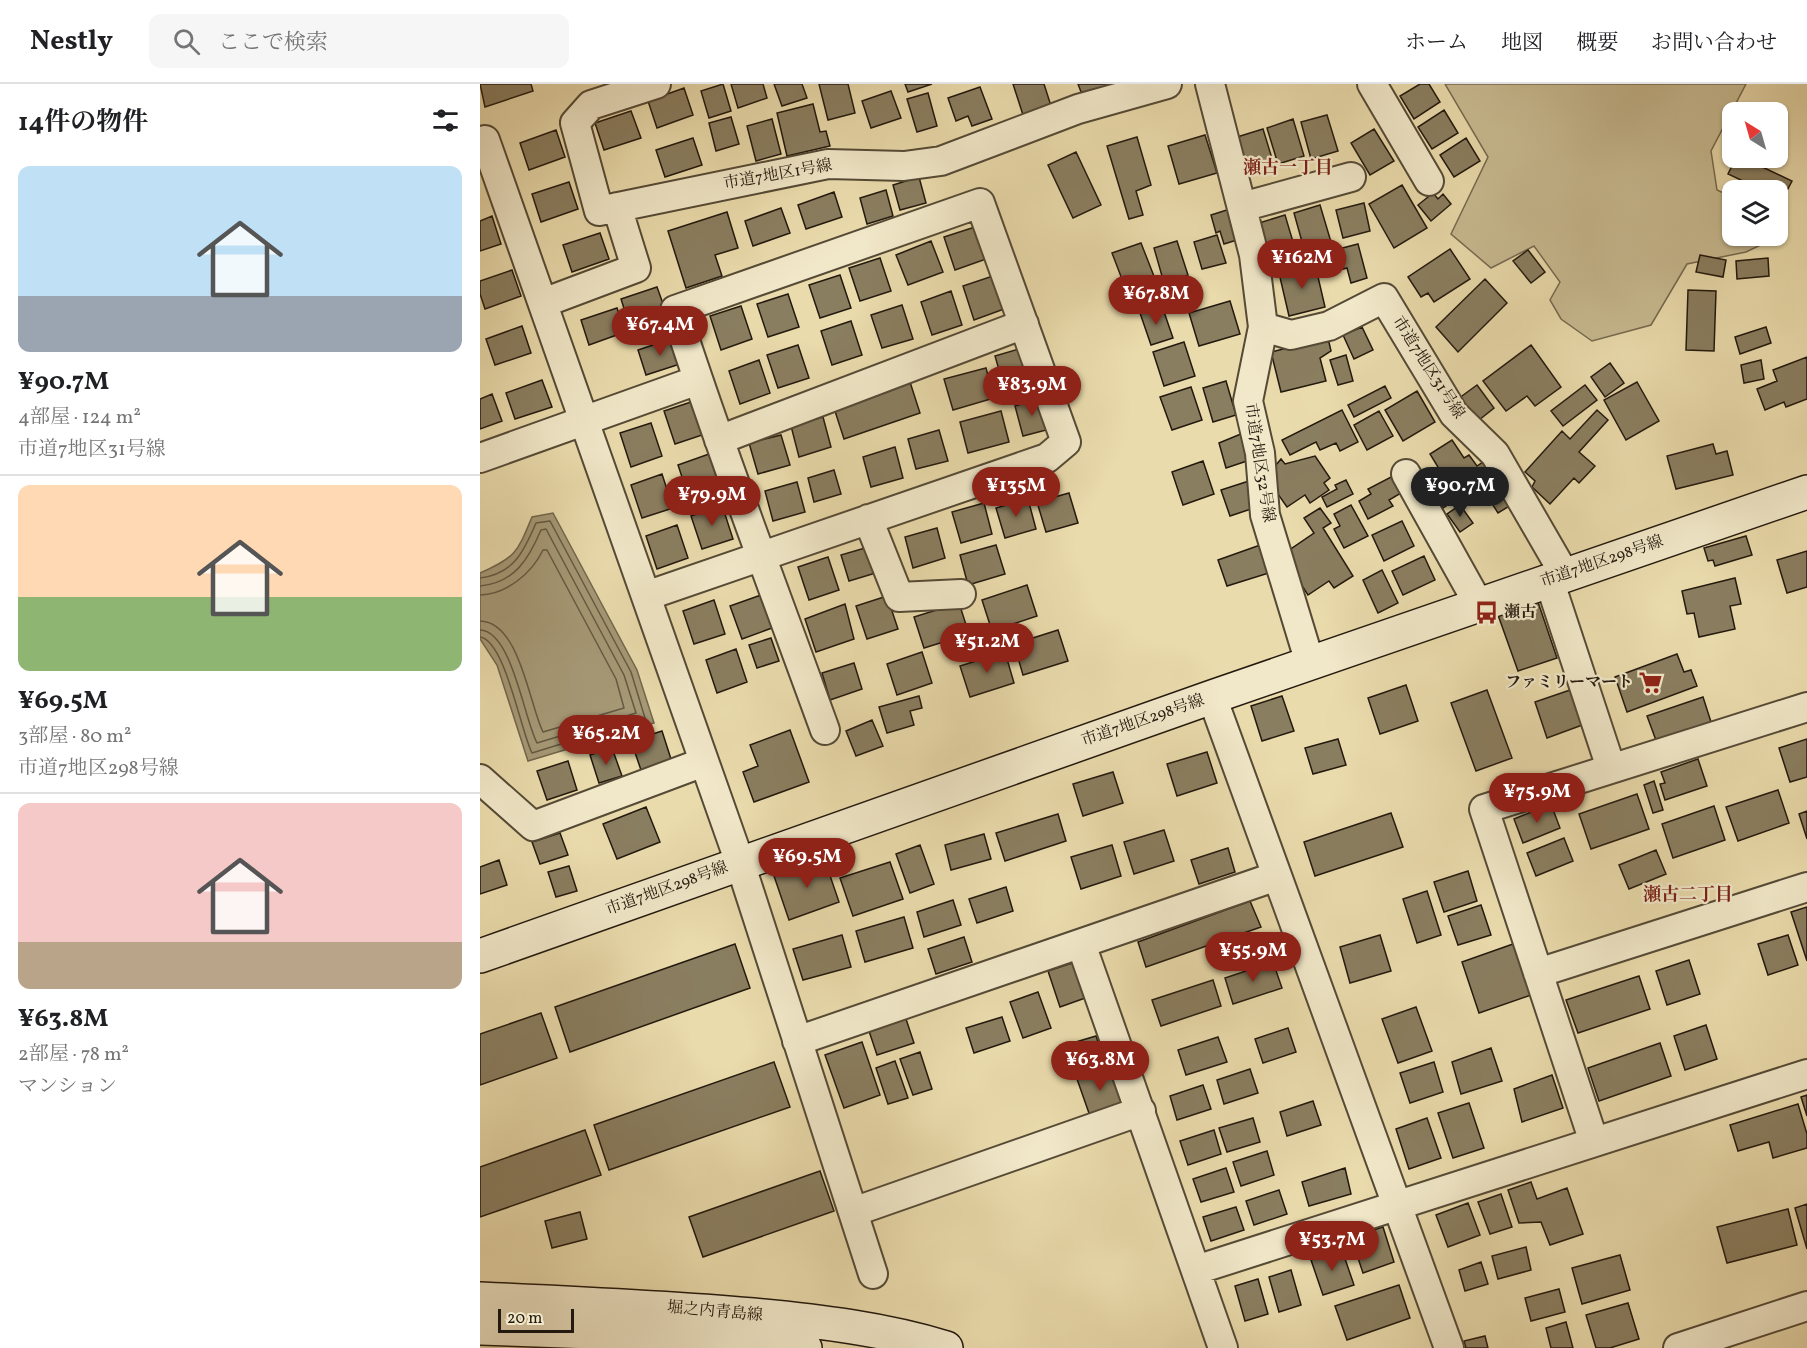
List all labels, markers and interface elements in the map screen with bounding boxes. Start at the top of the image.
search box [149,14,569,68]
text: Nestly [30,22,113,61]
icon: search [170,25,203,58]
text: ここで検索 [218,28,328,59]
text: ホーム [1405,29,1468,58]
text: 地図 [1501,29,1543,58]
text: 概要 [1576,29,1618,58]
text: お問い合わせ [1651,29,1777,58]
north arrow [1722,102,1788,168]
map controls [1722,102,1788,246]
icon: filters [429,104,462,137]
text: 14件の物件 [18,105,148,141]
street label: 市道7地区1号線 [722,155,834,195]
district label: 瀬古一丁目 [1243,156,1333,181]
button: layers [1722,180,1788,246]
icon: home [186,205,294,313]
pin: ¥162M [1260,239,1344,290]
text: ¥162M [1271,244,1333,272]
pin: ¥67.8M [1107,275,1205,326]
text: ¥67.8M [1122,280,1190,308]
pin: ¥67.4M [611,306,709,357]
text: ¥67.4M [626,311,694,339]
street label: 市道7地区31号線 [1387,312,1469,424]
text: ¥90.7M [18,364,109,400]
pin: ¥83.9M [983,366,1081,417]
text: ¥83.9M [997,371,1067,399]
street label: 市道7地区32号線 [1239,402,1279,524]
text: 4部屋 · 124 m² [18,404,141,432]
text: 市道7地区31号線 [18,436,166,464]
pin: ¥135M [974,467,1058,518]
pin: ¥90.7M [1411,467,1509,518]
text: ¥135M [986,472,1046,500]
text: ¥90.7M [1425,472,1495,500]
pin: ¥79.9M [663,476,761,527]
text: ¥79.9M [678,481,746,509]
icon: home [186,524,294,632]
street label: 市道7地区298号線 [1538,531,1666,593]
bus stop icon: 瀬古 [1473,600,1499,626]
place label: 瀬古 [1504,602,1536,624]
pin: ¥51.2M [938,623,1036,674]
text: ¥51.2M [954,628,1020,656]
supermarket icon: ファミリーマート [1638,670,1664,696]
place label: ファミリーマート [1505,672,1633,694]
text: ¥69.5M [18,683,108,719]
street label: 市道7地区298号線 [1079,690,1207,752]
pin: ¥65.2M [557,715,655,766]
text: ¥65.2M [572,720,640,748]
text: 3部屋 · 80 m² [18,723,131,751]
text: 市道7地区298号線 [18,755,179,783]
pin: ¥75.9M [1488,773,1586,824]
text: ¥75.9M [1503,778,1571,806]
pin: ¥69.5M [758,838,856,889]
icon: home [186,842,294,950]
text: ¥69.5M [772,843,842,871]
street label: 市道7地区298号線 [603,857,731,921]
district label: 瀬古二丁目 [1643,883,1733,908]
pin: ¥55.9M [1204,932,1302,983]
text: ¥55.9M [1219,937,1287,965]
text: ¥63.8M [18,1001,108,1037]
text: 2部屋 · 78 m² [18,1041,129,1069]
pin: ¥63.8M [1051,1041,1149,1092]
text: ¥63.8M [1065,1046,1135,1074]
text: マンション [18,1073,117,1101]
pin: ¥53.7M [1283,1221,1381,1272]
text: ¥53.7M [1299,1226,1365,1254]
street label: 堀之内青島線 [666,1297,764,1327]
scale bar [498,1306,574,1334]
text: 20 m [507,1308,542,1330]

